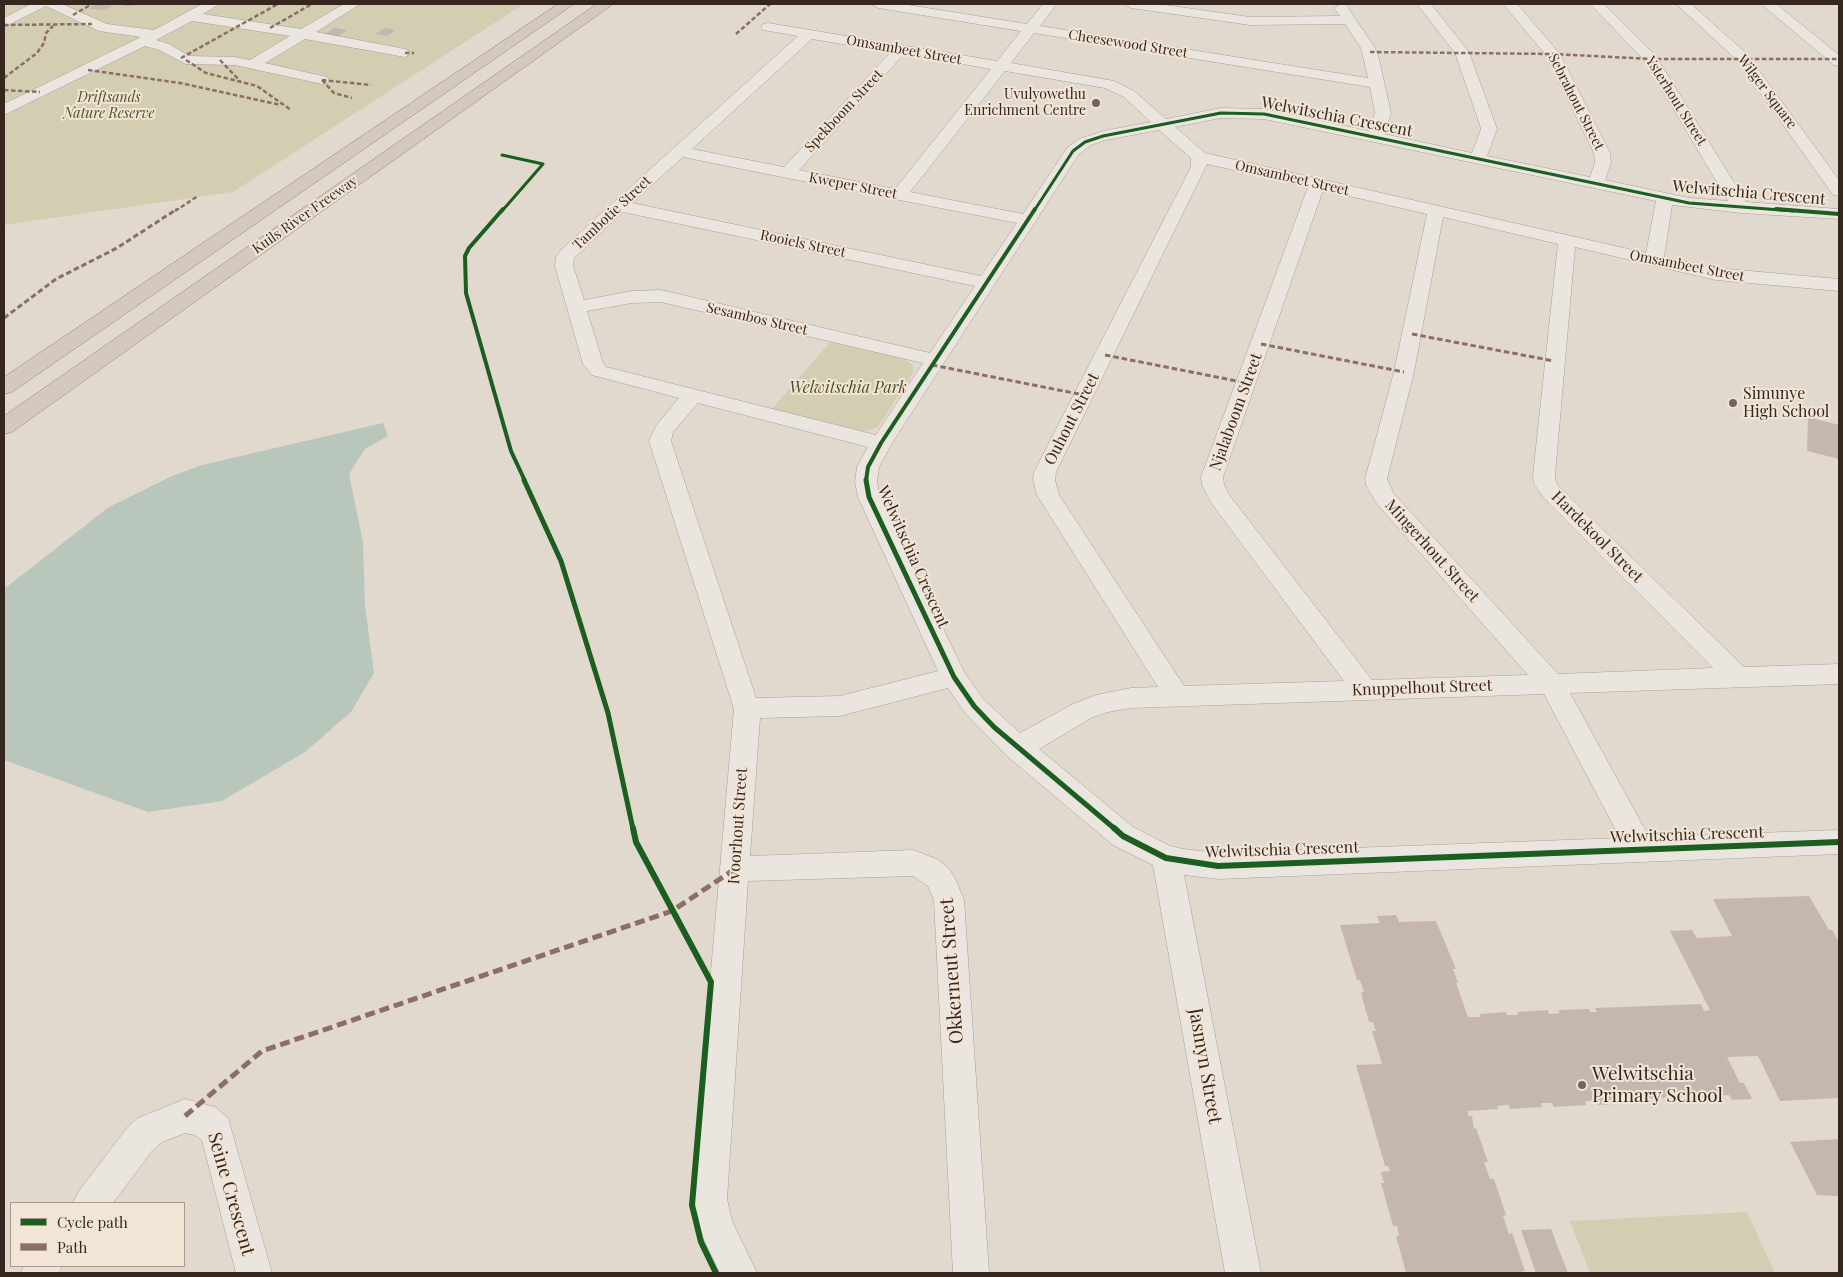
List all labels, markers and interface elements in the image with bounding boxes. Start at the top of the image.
street label: Cheesewood Street [1067,26,1189,62]
street label: Omsambeet Street [845,32,963,68]
street label: Sebrahout Street [1544,51,1608,153]
street label: Wilger Square [1734,52,1800,132]
street label: Ysterhout Street [1642,53,1710,149]
street label: Spekboom Street [801,66,887,156]
place label: Uvulyowethu Enrichment Centre [964,87,1086,120]
park label: Driftsands Nature Reserve [63,90,155,122]
street label: Welwitschia Crescent [1260,93,1414,141]
marker: Uvulyowethu Enrichment Centre [1090,97,1102,109]
street label: Omsambeet Street [1233,157,1351,199]
street label: Kweper Street [808,169,898,203]
street label: Kuils River Freeway [249,172,361,258]
street label: Tambotie Street [569,173,655,253]
street label: Welwitschia Crescent [1672,177,1826,209]
street label: Rooiels Street [759,227,847,261]
street label: Omsambeet Street [1628,247,1746,285]
street label: Sesambos Street [705,299,809,339]
street label: Njalaboom Street [1206,351,1266,473]
street label: Ouhout Street [1040,370,1104,468]
park label: Welwitschia Park [789,378,907,398]
place label: Simunye High School [1743,384,1829,422]
marker: Simunye High School [1727,397,1739,409]
street label: Welwitschia Crescent [873,483,953,631]
street label: Hardekool Street [1547,487,1647,587]
street label: Mingerhout Street [1381,496,1483,606]
street label: Knuppelhout Street [1351,676,1493,700]
street label: Ivoorhout Street [724,767,752,885]
street label: Welwitschia Crescent [1610,823,1764,847]
street label: Welwitschia Crescent [1205,838,1359,862]
street label: Okkerneut Street [936,897,968,1045]
street label: Jasmyn Street [1184,1006,1226,1126]
place label: Welwitschia Primary School [1592,1063,1723,1107]
marker: Welwitschia Primary School [1576,1079,1588,1091]
street label: Seine Crescent [202,1130,260,1258]
legend [10,1202,185,1267]
text: Cycle path [57,1212,128,1232]
text: Path [57,1237,87,1257]

